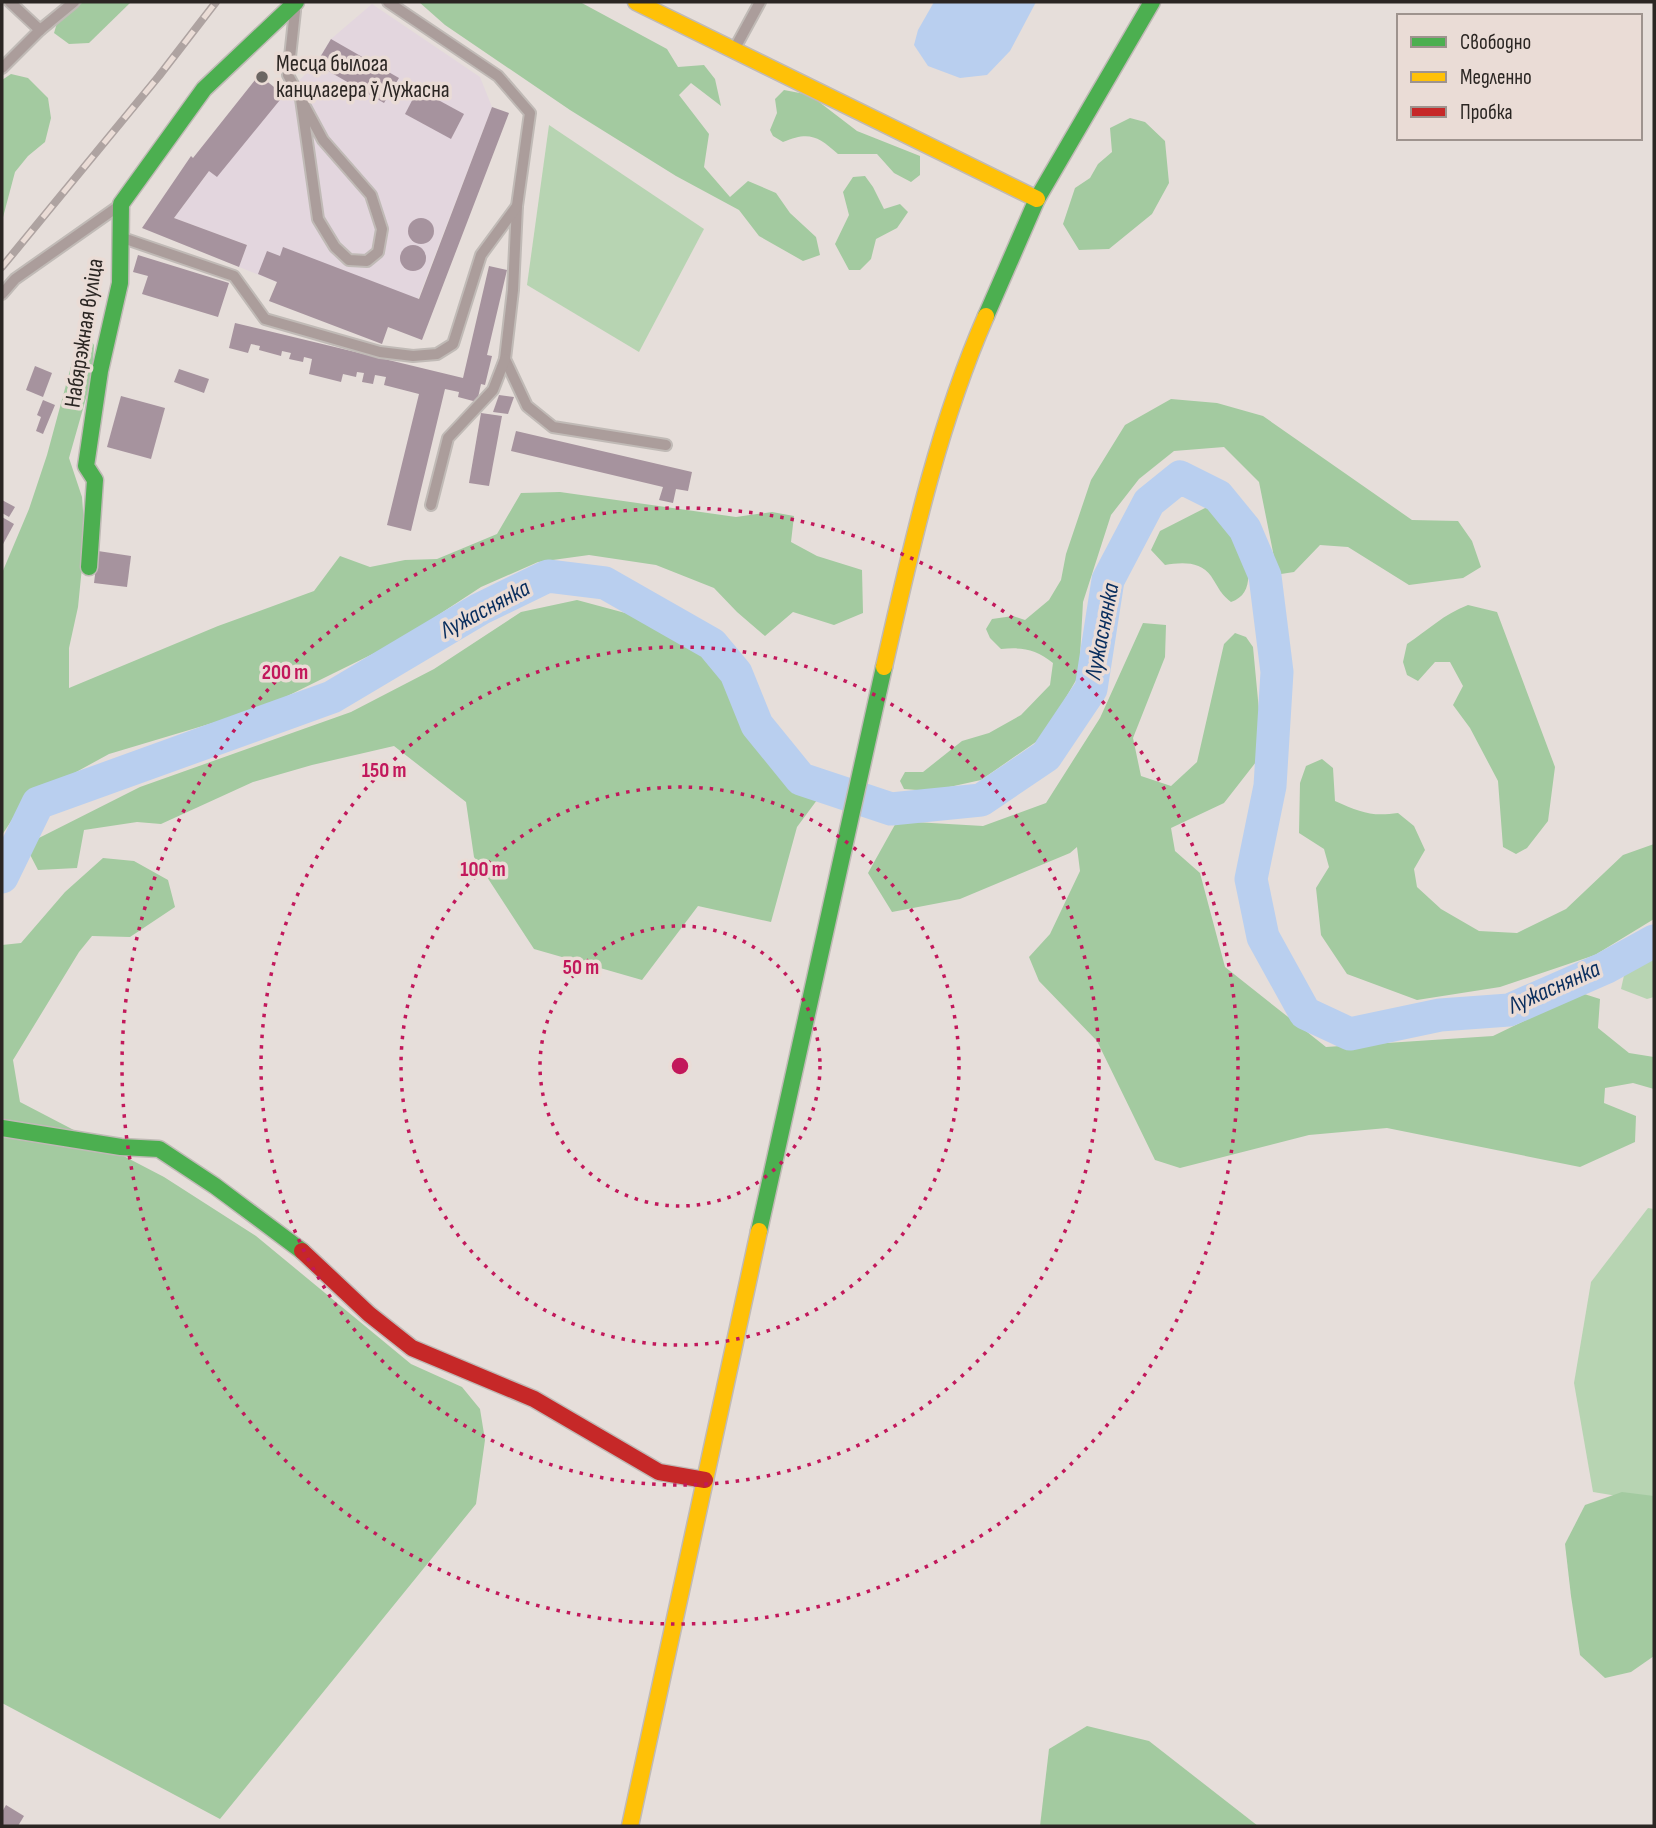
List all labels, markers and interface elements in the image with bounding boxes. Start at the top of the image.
legend [1397,14,1642,140]
text: Свободно [1460,30,1531,55]
place label: Месца былога канцлагера ў Лужасна [276,50,450,104]
text: Медленно [1460,65,1532,90]
marker: Месца былога канцлагера ў Лужасна [254,69,270,85]
text: Пробка [1460,100,1513,125]
street label: Набярэжная вуліца [58,257,110,409]
water label: Лужаснянка [434,573,535,645]
water label: Лужаснянка [1078,580,1126,683]
text: 200 m [262,660,308,685]
text: 150 m [362,758,406,783]
text: 100 m [460,857,506,882]
water label: Лужаснянка [1503,954,1605,1020]
text: 50 m [563,955,599,980]
centre of rings [668,1054,692,1078]

